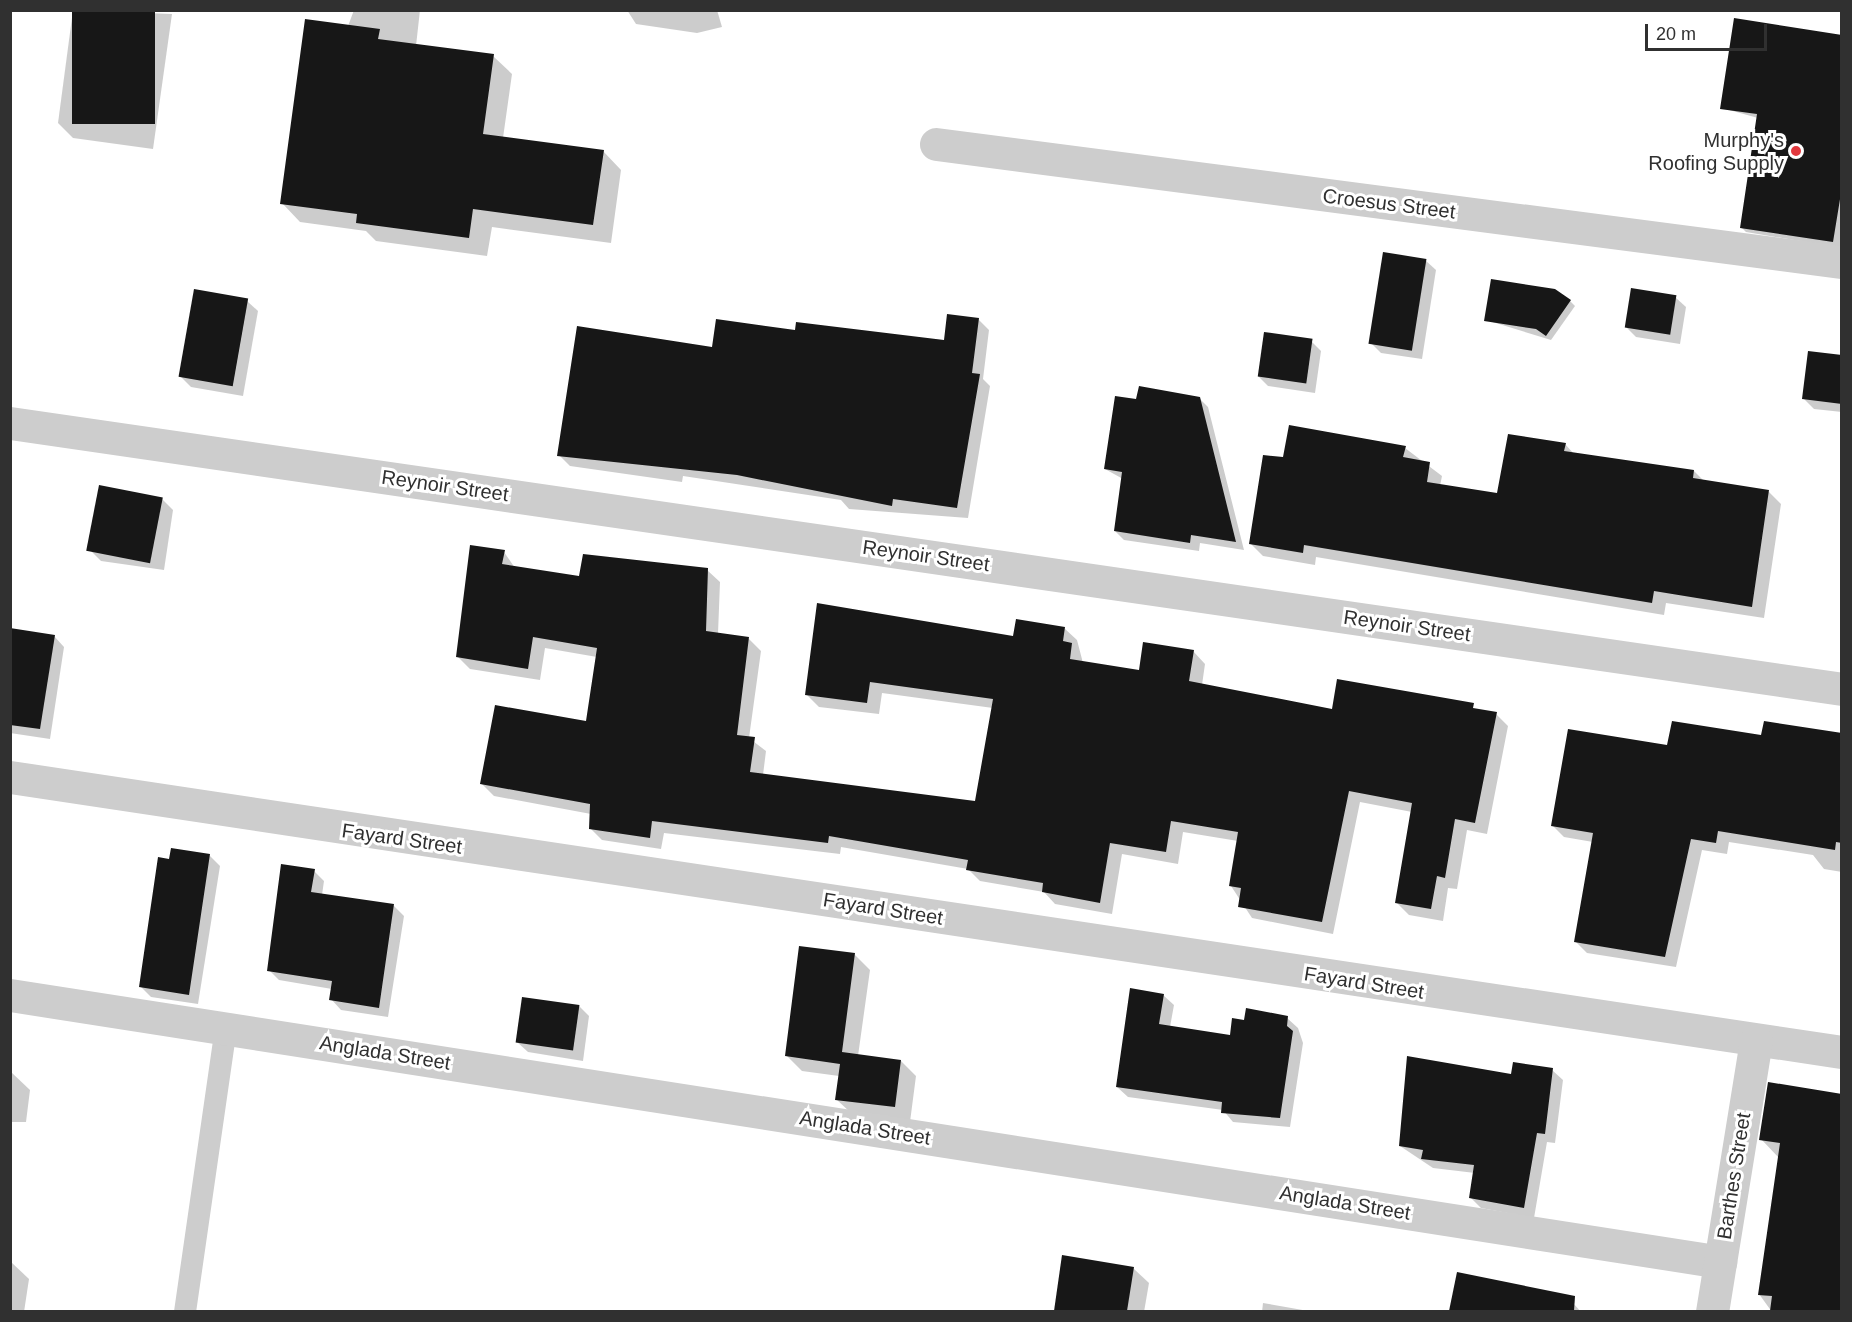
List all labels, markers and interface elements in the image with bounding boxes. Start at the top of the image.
scale bar [1648,12,1770,50]
text: 20 m [1656,24,1696,44]
place label: Murphy's Roofing Supply [1648,128,1784,175]
marker: Murphy's Roofing Supply [1789,144,1803,158]
street label: Croesus Street [1321,184,1457,224]
street label: Reynoir Street [380,465,510,507]
street label: Reynoir Street [861,535,991,577]
street label: Reynoir Street [1342,605,1472,647]
street label: Fayard Street [340,819,464,859]
street label: Fayard Street [821,888,945,930]
street label: Fayard Street [1302,962,1426,1004]
street label: Anglada Street [318,1031,452,1075]
street label: Anglada Street [798,1106,932,1150]
street label: Barthes Street [1712,1111,1756,1241]
street label: Anglada Street [1278,1181,1412,1225]

